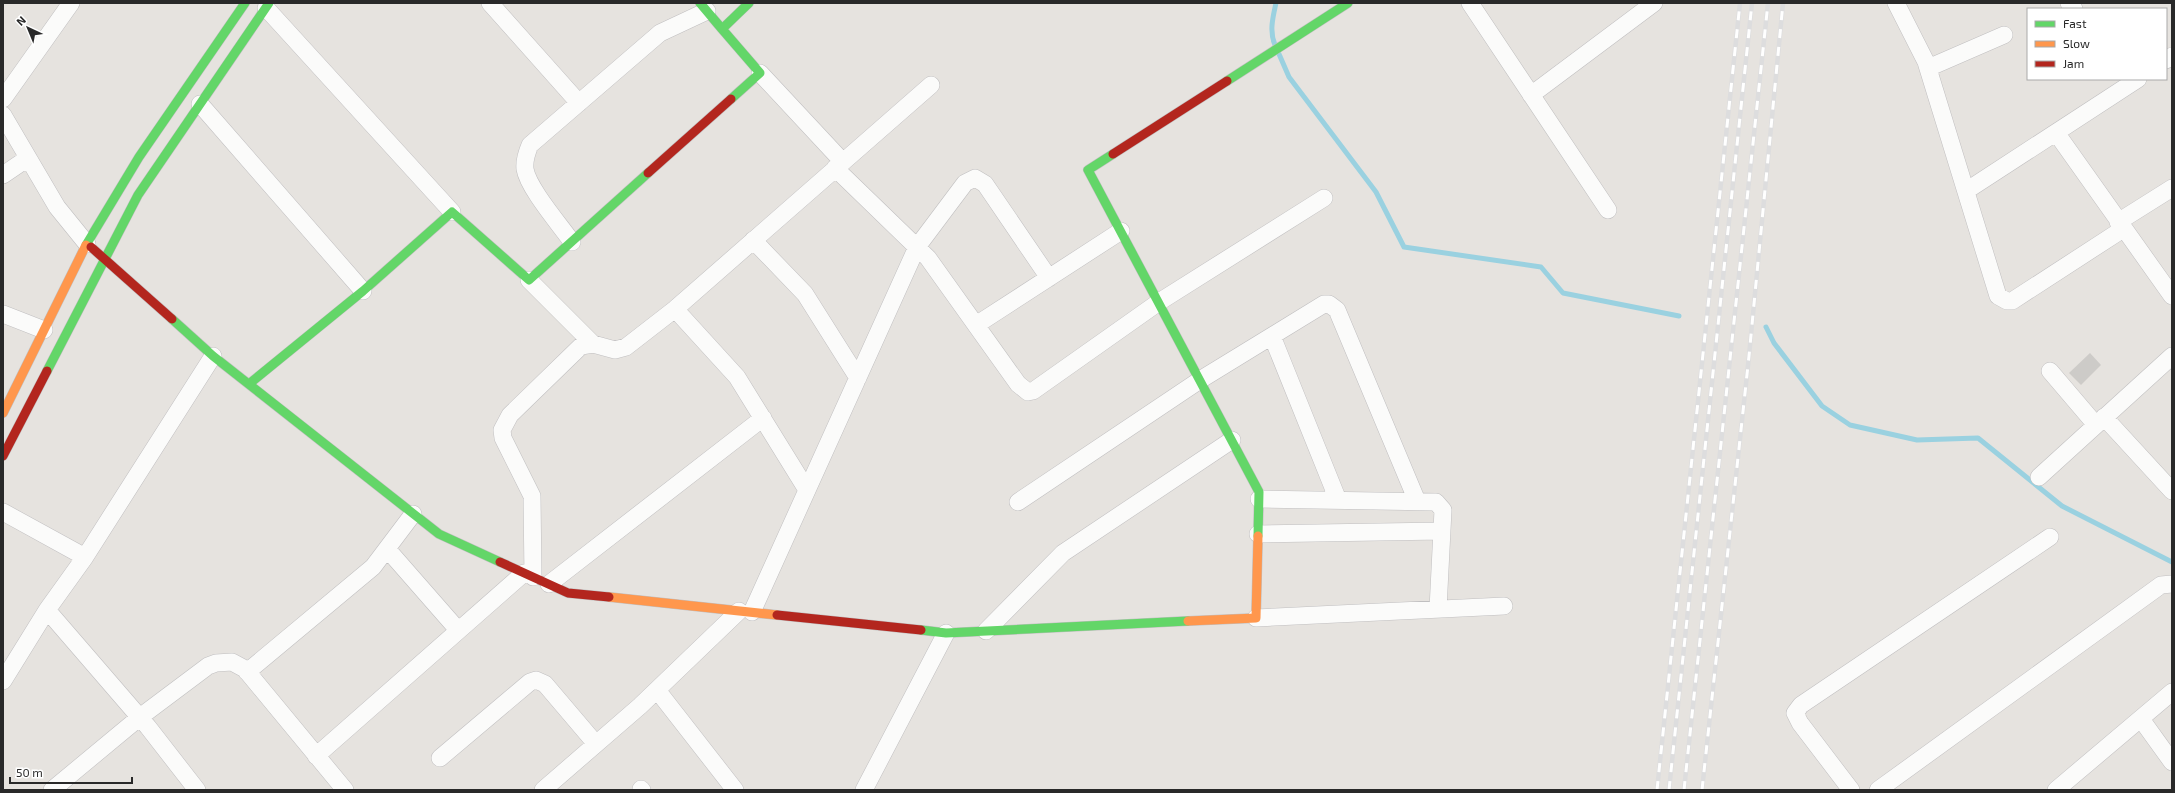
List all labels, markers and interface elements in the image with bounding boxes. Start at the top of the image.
north arrow [8,8,48,48]
legend [2027,8,2167,80]
text: N [13,13,28,28]
text: Fast [2063,16,2087,30]
text: Slow [2063,36,2090,50]
text: Jam [2063,56,2084,70]
scale bar [10,759,132,785]
text: 50 m [16,765,43,779]

